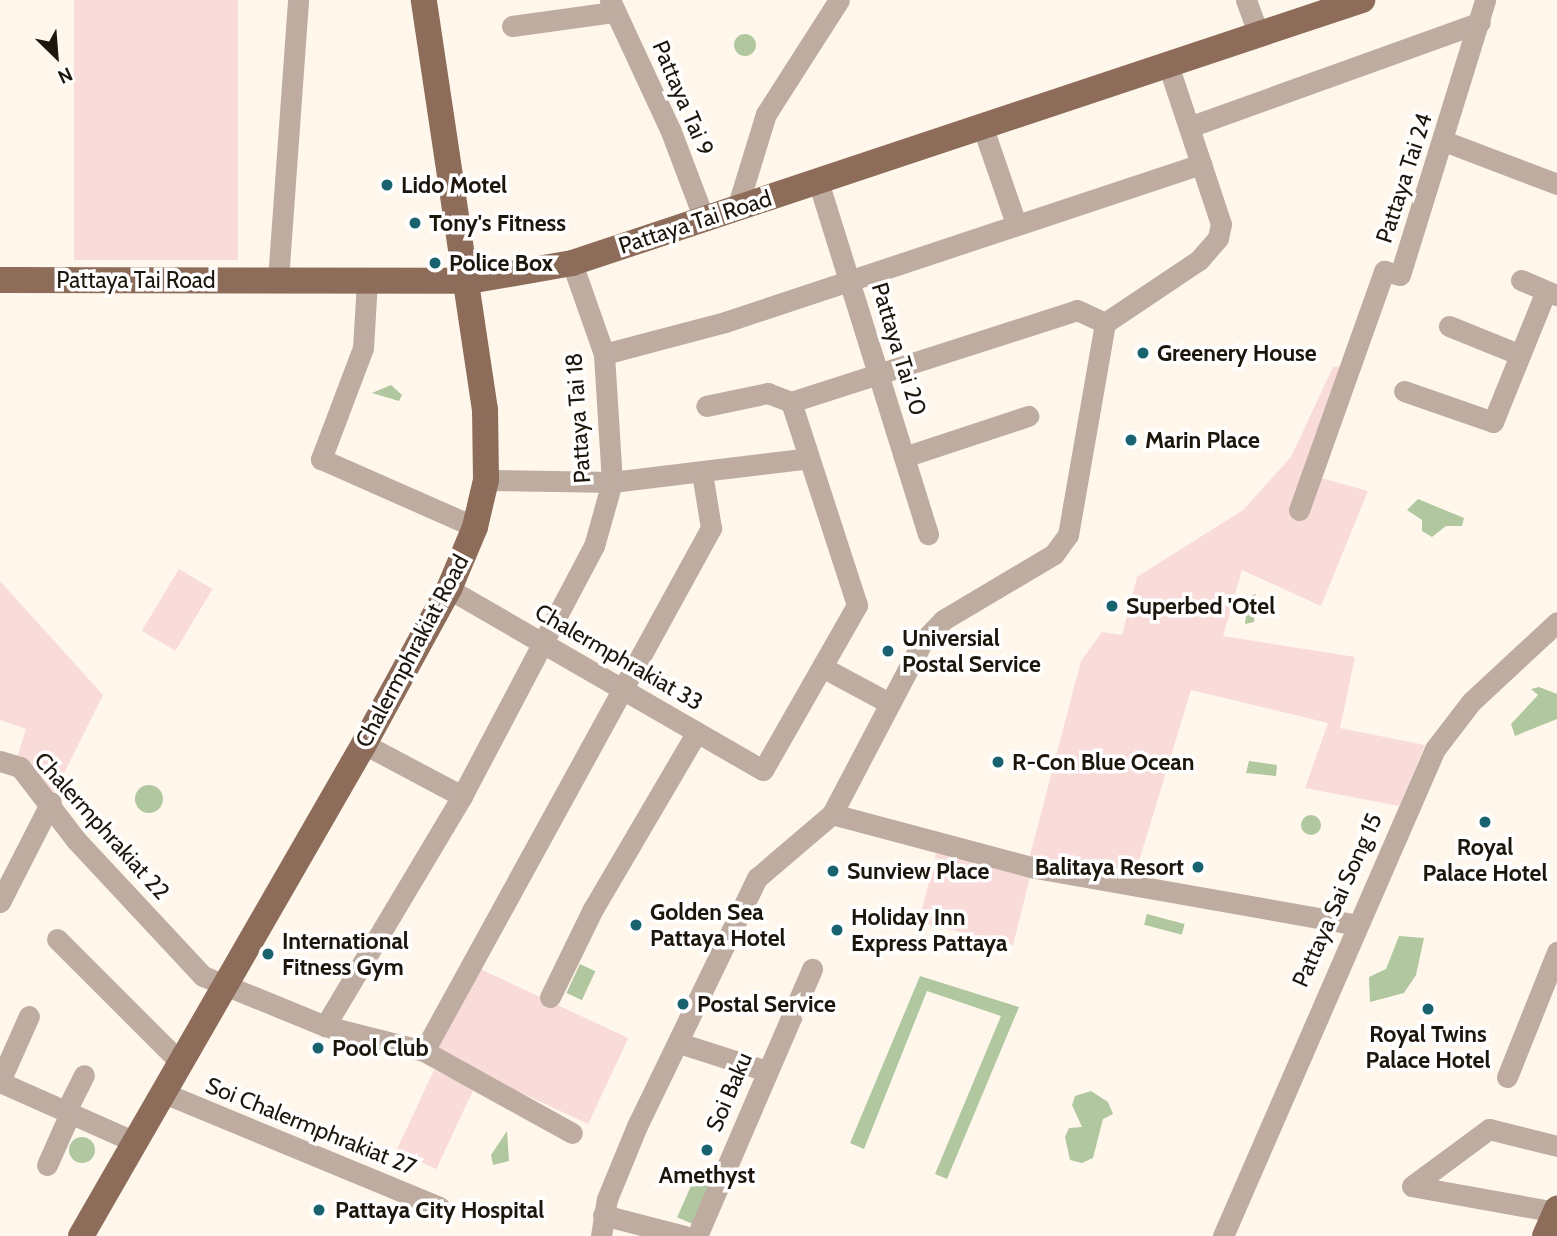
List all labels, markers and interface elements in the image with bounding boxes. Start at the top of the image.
north arrow [21,21,91,91]
street label: Pattaya Tai 9 [646,36,720,160]
text: N [54,62,76,89]
street label: Pattaya Tai 24 [1370,110,1438,246]
place label: Lido Motel [401,171,507,199]
marker: Lido Motel [379,177,395,193]
street label: Pattaya Tai Road [615,184,775,260]
place label: Tony's Fitness [429,209,566,237]
marker: Tony's Fitness [407,215,423,231]
place label: Police Box [449,249,553,277]
marker: Police Box [427,255,443,271]
street label: Pattaya Tai Road [56,266,216,294]
street label: Pattaya Tai 20 [866,279,932,419]
place label: Greenery House [1157,339,1317,367]
marker: Greenery House [1135,345,1151,361]
street label: Pattaya Tai 18 [560,352,596,484]
place label: Marin Place [1145,426,1260,454]
marker: Marin Place [1123,432,1139,448]
street label: Chalermphrakiat Road [349,550,475,752]
place label: Superbed 'Otel [1126,592,1275,620]
street label: Chalermphrakiat 33 [530,598,708,716]
marker: Superbed 'Otel [1104,598,1120,614]
place label: Universial Postal Service [902,624,1041,678]
marker: Universial Postal Service [880,643,896,659]
street label: Chalermphrakiat 22 [29,747,175,905]
place label: R-Con Blue Ocean [1012,748,1194,776]
marker: R-Con Blue Ocean [990,754,1006,770]
street label: Pattaya Sai Song 15 [1286,809,1388,991]
marker: Royal Palace Hotel [1477,814,1493,830]
place label: Royal Palace Hotel [1422,833,1548,887]
place label: Balitaya Resort [1035,853,1184,881]
place label: Sunview Place [847,857,989,885]
marker: Balitaya Resort [1190,859,1206,875]
marker: Sunview Place [825,863,841,879]
place label: Golden Sea Pattaya Hotel [650,898,786,952]
place label: Holiday Inn Express Pattaya [851,903,1008,957]
marker: Golden Sea Pattaya Hotel [628,917,644,933]
marker: Holiday Inn Express Pattaya [829,922,845,938]
place label: International Fitness Gym [282,927,409,981]
marker: International Fitness Gym [260,946,276,962]
place label: Postal Service [697,990,836,1018]
marker: Postal Service [675,996,691,1012]
marker: Royal Twins Palace Hotel [1420,1001,1436,1017]
place label: Royal Twins Palace Hotel [1365,1020,1491,1074]
place label: Pool Club [332,1034,429,1062]
marker: Pool Club [310,1040,326,1056]
street label: Soi Baku [700,1048,758,1136]
street label: Soi Chalermphrakiat 27 [202,1071,420,1181]
marker: Amethyst [699,1142,715,1158]
place label: Amethyst [659,1161,755,1189]
place label: Pattaya City Hospital [335,1196,544,1224]
marker: Pattaya City Hospital [309,1200,329,1220]

